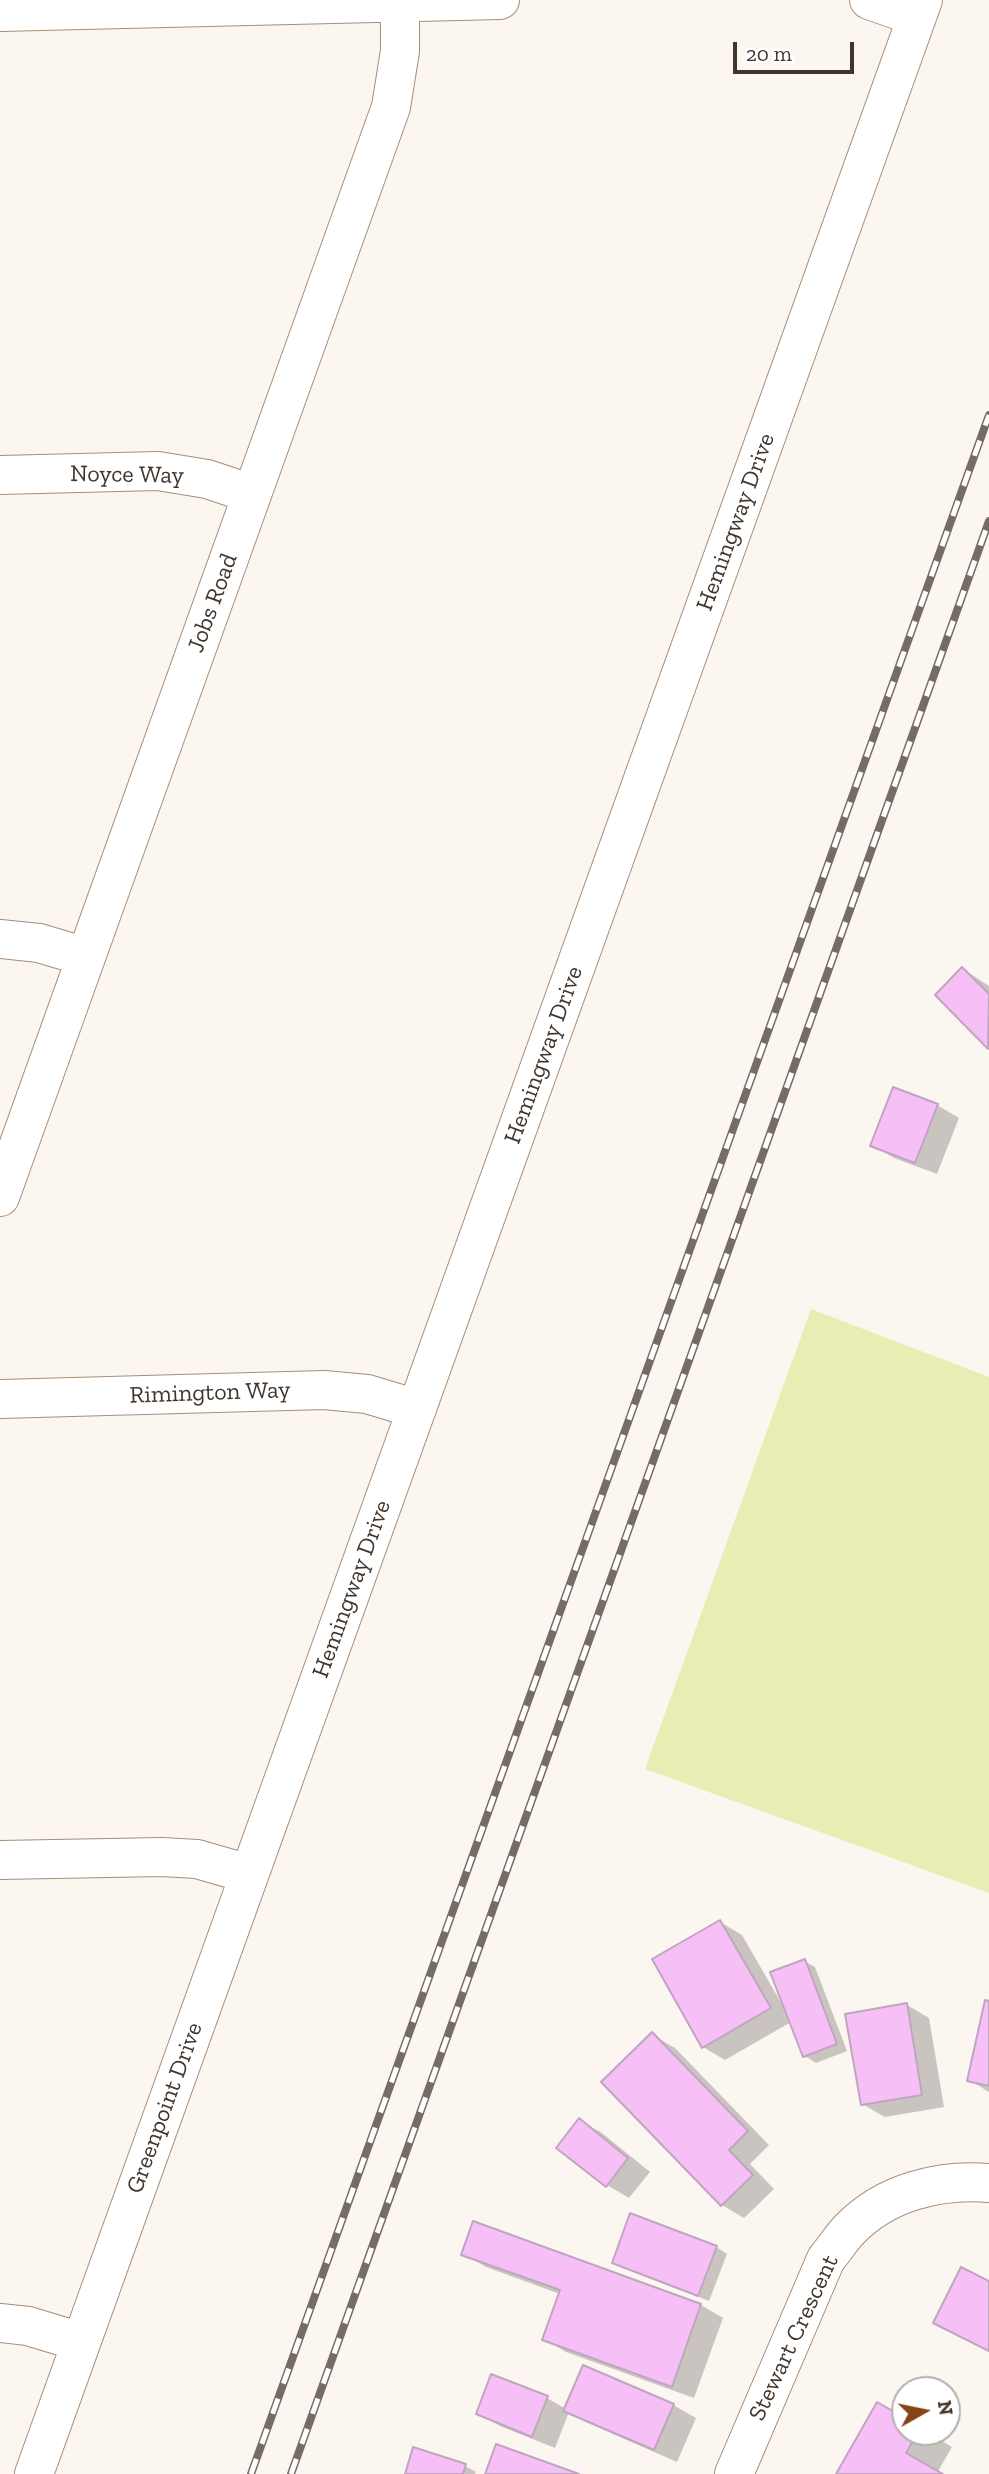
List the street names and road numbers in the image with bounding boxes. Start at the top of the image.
street label: Hemingway Drive [691,429,781,615]
street label: Noyce Way [70,460,184,490]
street label: Jobs Road [182,550,244,656]
street label: Hemingway Drive [499,962,589,1148]
street label: Rimington Way [129,1376,291,1410]
street label: Hemingway Drive [307,1496,397,1682]
street label: Greenpoint Drive [121,2019,209,2197]
street label: Stewart Crescent [743,2251,845,2425]

